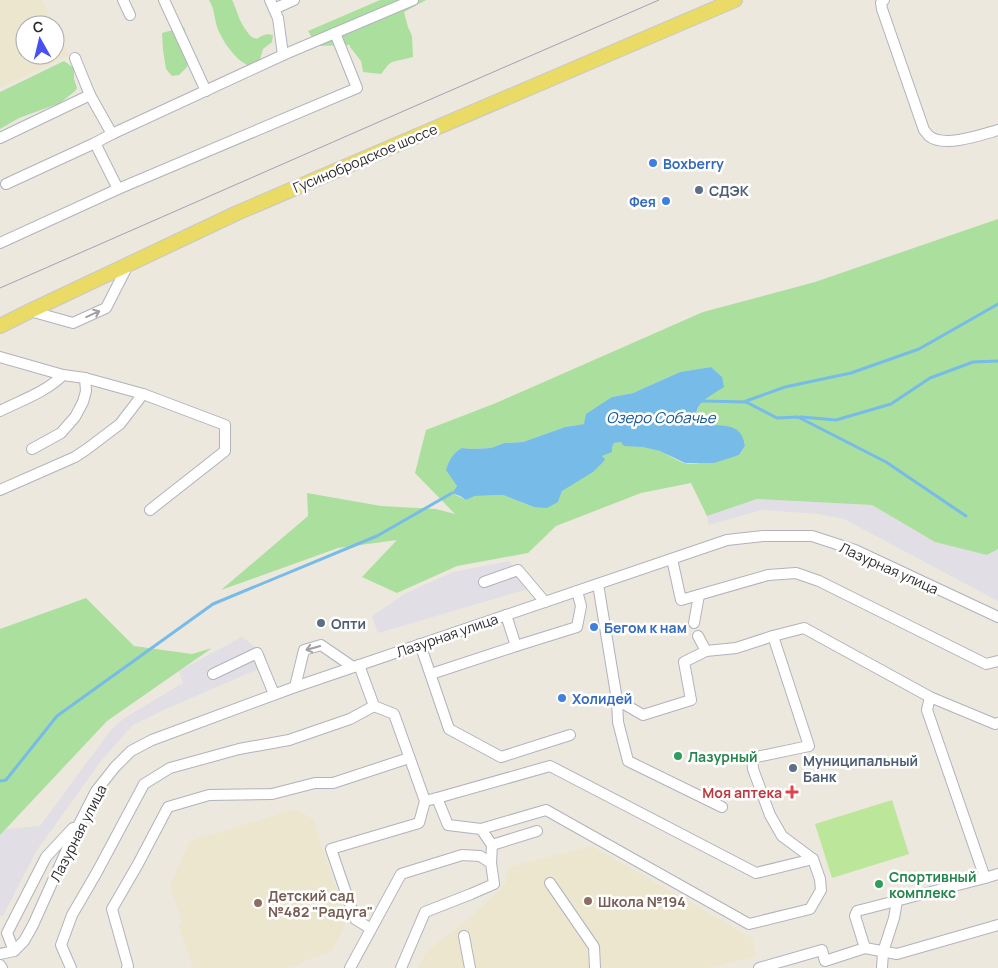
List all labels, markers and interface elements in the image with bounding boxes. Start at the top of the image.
north arrow [15,15,65,65]
text: С [32,17,45,37]
street label: Гусинобродское шоссе [290,119,440,197]
place label: Boxberry [663,154,724,173]
marker: Boxberry [647,157,659,169]
place label: СДЭК [709,181,750,200]
marker: СДЭК [693,184,705,196]
place label: Фея [629,192,656,211]
marker: Фея [660,195,672,207]
one-way arrow [85,309,100,318]
water label: Озеро Собачье [606,407,717,428]
street label: Лазурная улица [836,538,942,598]
street label: Лазурная улица [394,609,500,661]
place label: Опти [331,614,366,633]
marker: Опти [315,617,327,629]
place label: Бегом к нам [604,618,687,637]
marker: Бегом к нам [588,621,600,633]
one-way arrow [305,643,321,653]
place label: Холидей [572,689,632,708]
marker: Холидей [556,692,568,704]
place label: Лазурный [688,747,758,766]
marker: Лазурный [672,750,684,762]
place label: Муниципальный Банк [803,751,918,786]
marker: Муниципальный Банк [787,762,799,774]
street label: Лазурная улица [45,781,111,885]
place label: Моя аптека [702,783,782,802]
marker: Моя аптека [786,786,798,798]
place label: Спортивный комплекс [889,867,976,902]
marker: Спортивный комплекс [873,878,885,890]
place label: Детский сад №482 "Радуга" [268,886,373,921]
place label: Школа №194 [598,892,686,911]
marker: Школа №194 [582,895,594,907]
marker: Детский сад №482 "Радуга" [252,897,264,909]

